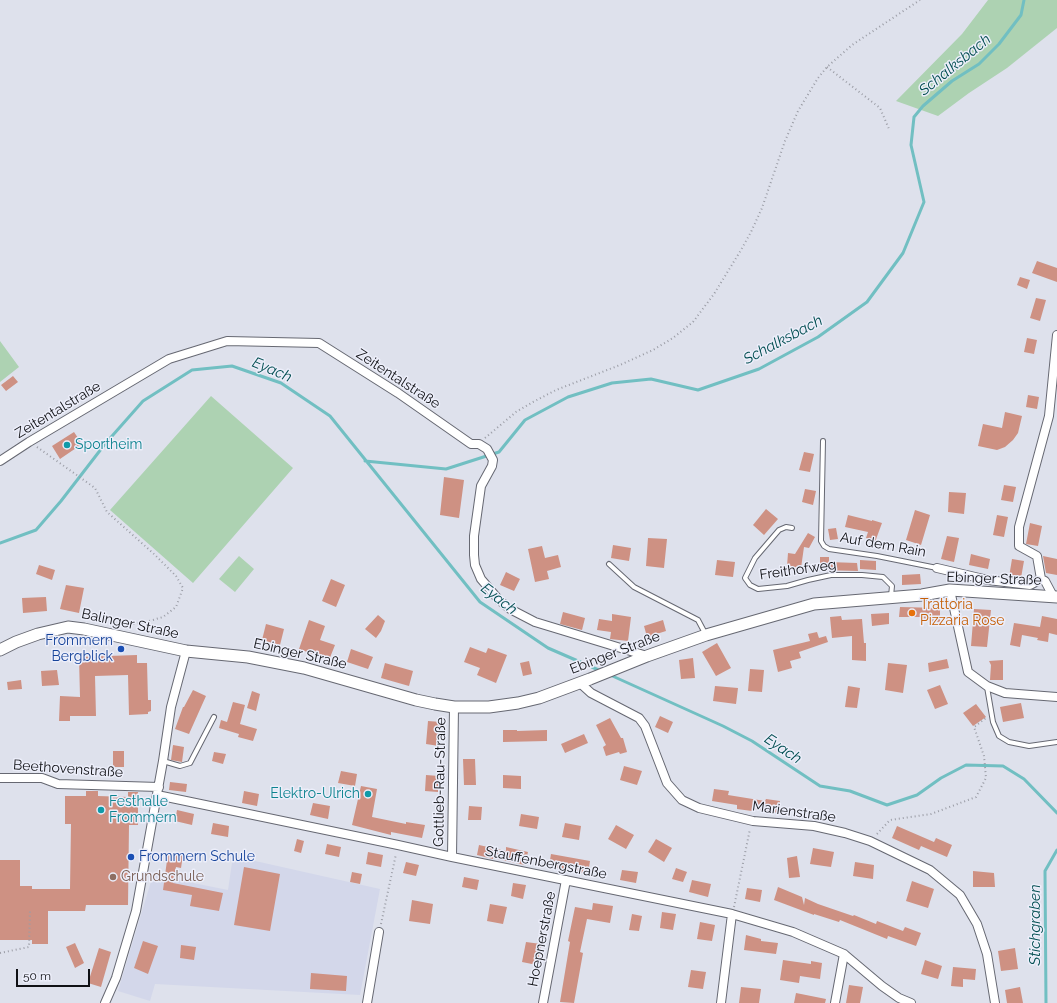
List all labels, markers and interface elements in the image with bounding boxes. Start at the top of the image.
water label: Schalksbach [915,31,995,99]
water label: Schalksbach [740,312,826,368]
street label: Zeitentalstraße [353,346,443,412]
water label: Eyach [250,354,294,386]
street label: Zeitentalstraße [12,378,104,442]
place label: Sportheim [75,437,142,453]
marker: Sportheim [62,440,72,450]
street label: Auf dem Rain [839,529,927,561]
street label: Freithofweg [759,556,837,584]
street label: Ebinger Straße [946,569,1042,589]
water label: Eyach [477,579,521,619]
place label: Trattoria Pizzaria Rose [920,597,1005,630]
street label: Balinger Straße [80,606,180,642]
marker: Trattoria Pizzaria Rose [907,608,917,618]
street label: Ebinger Straße [568,628,662,678]
place label: Frommern Bergblick [45,633,113,666]
street label: Ebinger Straße [252,635,348,673]
marker: Frommern Bergblick [116,644,126,654]
street label: Gottlieb-Rau-Straße [430,717,450,847]
water label: Eyach [761,730,805,768]
street label: Beethovenstraße [12,757,124,781]
place label: Elektro-Ulrich [270,786,360,802]
marker: Elektro-Ulrich [363,789,373,799]
place label: Festhalle Frommern [109,794,177,826]
street label: Marienstraße [751,798,837,826]
marker: Festhalle Frommern [96,805,106,815]
street label: Stauffenbergstraße [484,843,608,883]
place label: Frommern Schule [139,849,255,865]
marker: Frommern Schule [126,852,136,862]
place label: Grundschule [121,869,204,885]
marker: Grundschule [108,872,118,882]
water label: Stichgraben [1026,884,1044,966]
street label: Hoepnerstraße [525,890,559,988]
scale bar [18,961,92,987]
text: 50 m [23,969,51,983]

